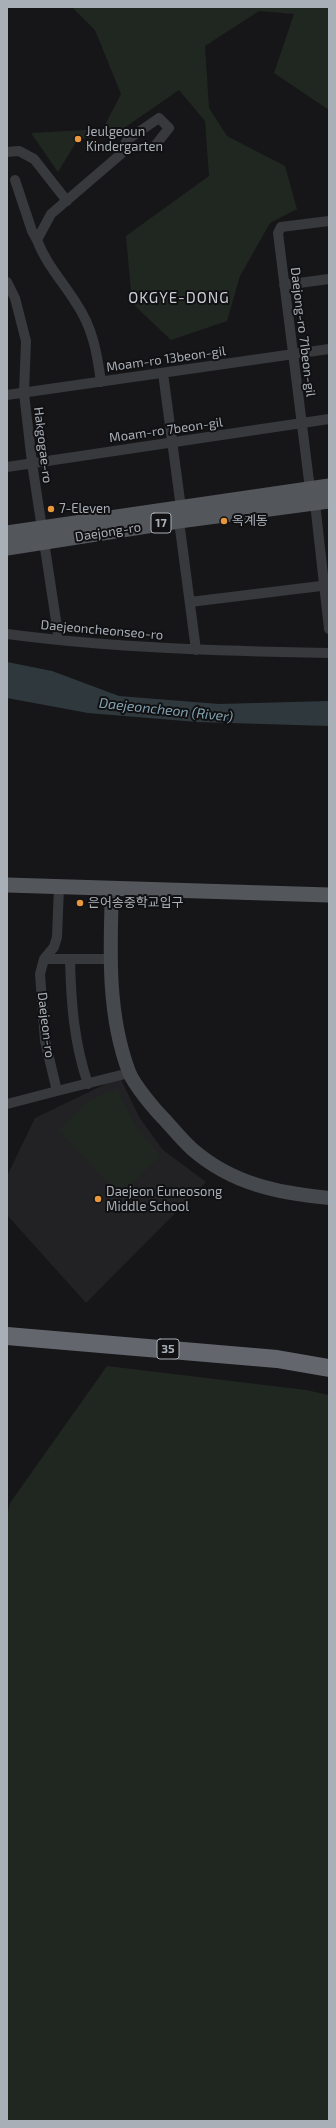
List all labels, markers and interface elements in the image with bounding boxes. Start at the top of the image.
place label: Jeulgeoun Kindergarten [86,124,163,155]
marker: Jeulgeoun Kindergarten [73,134,83,144]
street label: Daejong-ro 71beon-gil [287,266,319,398]
district label: OKGYE-DONG [128,289,230,307]
street label: Moam-ro 13beon-gil [105,343,227,375]
street label: Hakgogae-ro [31,406,55,484]
street label: Moam-ro 7beon-gil [108,414,224,446]
place label: 7-Eleven [59,501,111,517]
marker: 7-Eleven [46,504,56,514]
road number: 17 [151,513,171,533]
place label: 옥계동 [232,513,268,529]
marker: 옥계동 [219,516,229,526]
street label: Daejong-ro [74,519,142,545]
street label: Daejeoncheonseo-ro [40,617,164,643]
water label: Daejeoncheon (River) [98,695,234,725]
place label: 은어송중학교입구 [88,895,184,911]
marker: 은어송중학교입구 [75,898,85,908]
street label: Daejeon-ro [34,991,58,1059]
place label: Daejeon Euneosong Middle School [106,1184,222,1215]
marker: Daejeon Euneosong Middle School [93,1194,103,1204]
road number: 35 [157,1339,179,1359]

